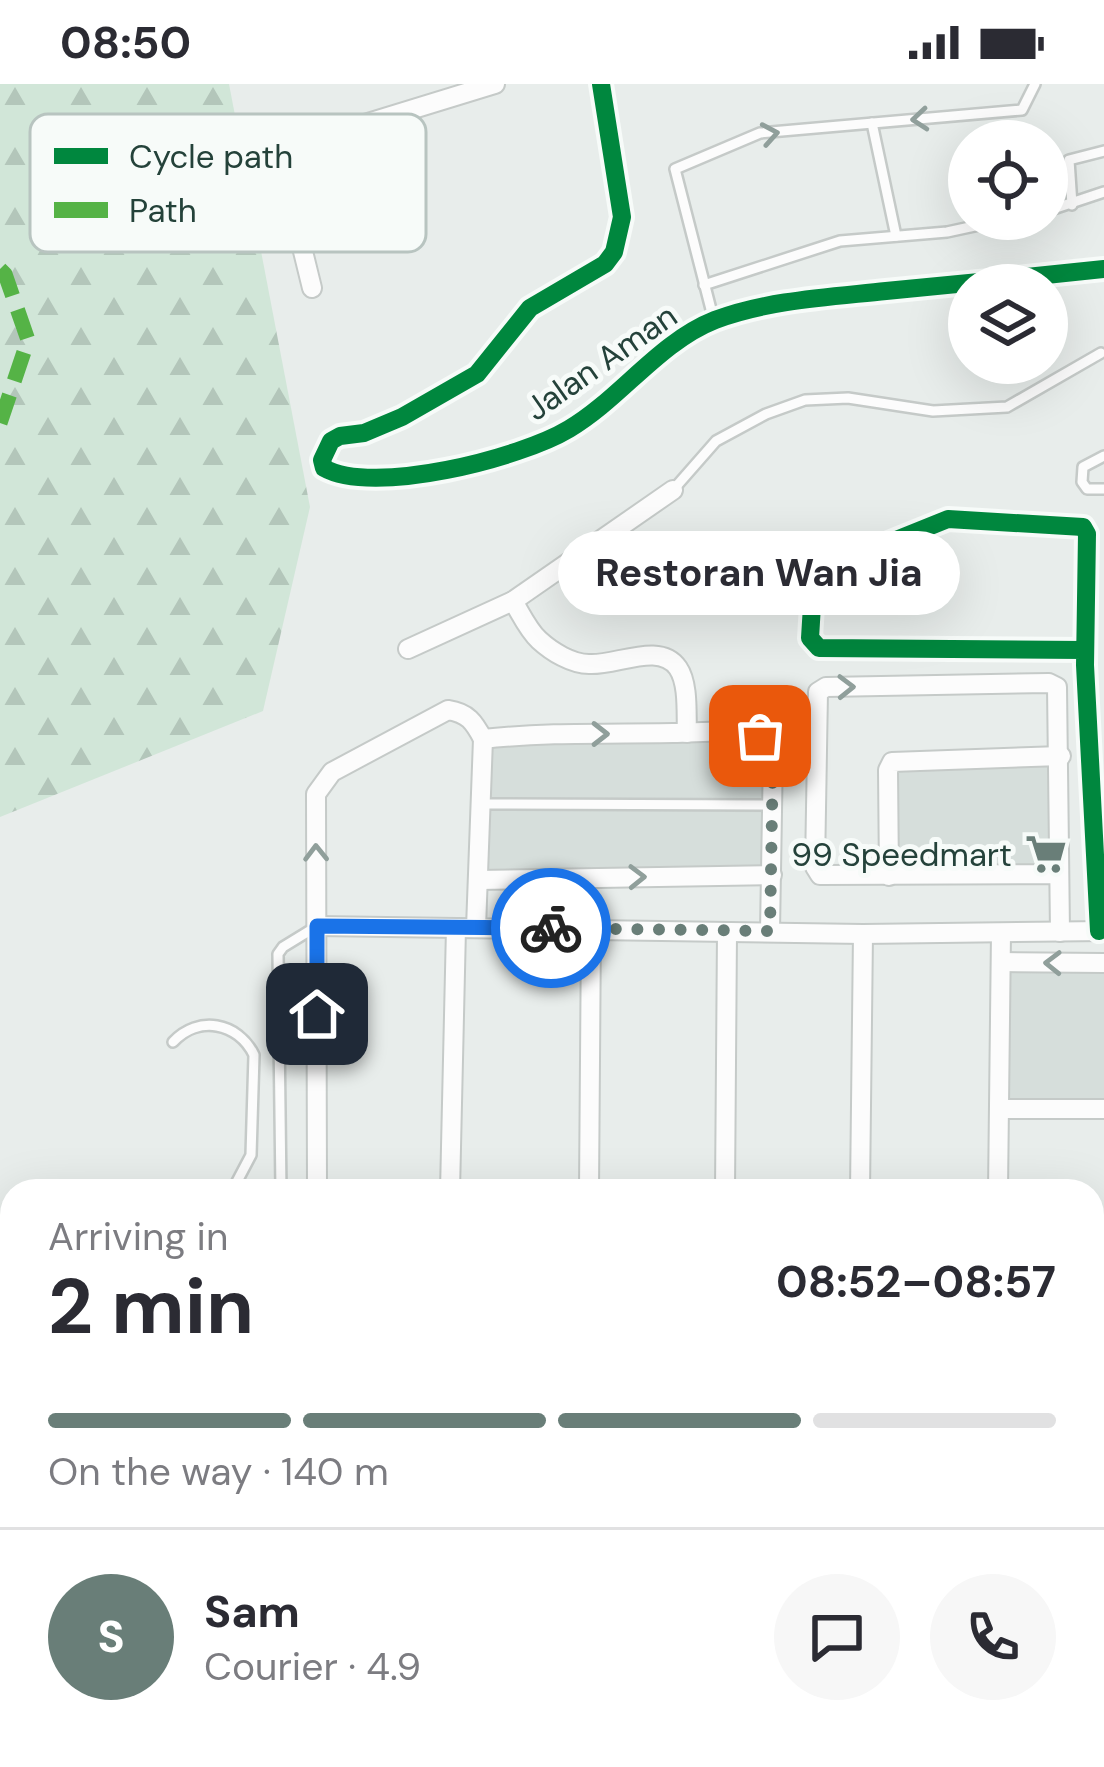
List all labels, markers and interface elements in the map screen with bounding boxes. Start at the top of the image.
text: 08:50 [60,13,191,72]
one-way arrow [910,106,929,131]
legend [30,114,426,252]
map controls [948,120,1068,384]
button: locate [948,120,1068,240]
one-way arrow [760,123,780,148]
text: Cycle path [129,135,293,178]
text: Path [129,189,197,232]
button: layers [948,264,1068,384]
street label: Jalan Aman [517,294,685,430]
callout: Restoran Wan Jia [559,532,961,616]
text: Restoran Wan Jia [595,547,923,598]
one-way arrow [837,674,856,700]
pin [709,685,811,787]
icon: bag [727,703,793,769]
one-way arrow [592,721,610,747]
supermarket icon: 99 Speedmart [1023,831,1069,877]
place label: 99 Speedmart [791,833,1012,876]
one-way arrow [303,843,329,862]
one-way arrow [628,865,647,891]
courier [491,868,611,988]
icon: bike [518,895,584,961]
one-way arrow [1043,950,1061,976]
pin [266,963,368,1065]
icon: home [284,981,350,1047]
text: Arriving in [48,1211,228,1262]
text: 08:52–08:57 [776,1252,1056,1311]
text: 2 min [48,1256,254,1357]
text: On the way · 140 m [48,1446,389,1497]
button: chat [774,1574,900,1700]
button: phone [930,1574,1056,1700]
text: Sam [204,1582,300,1641]
text: S [97,1607,125,1666]
text: Courier · 4.9 [204,1641,421,1692]

